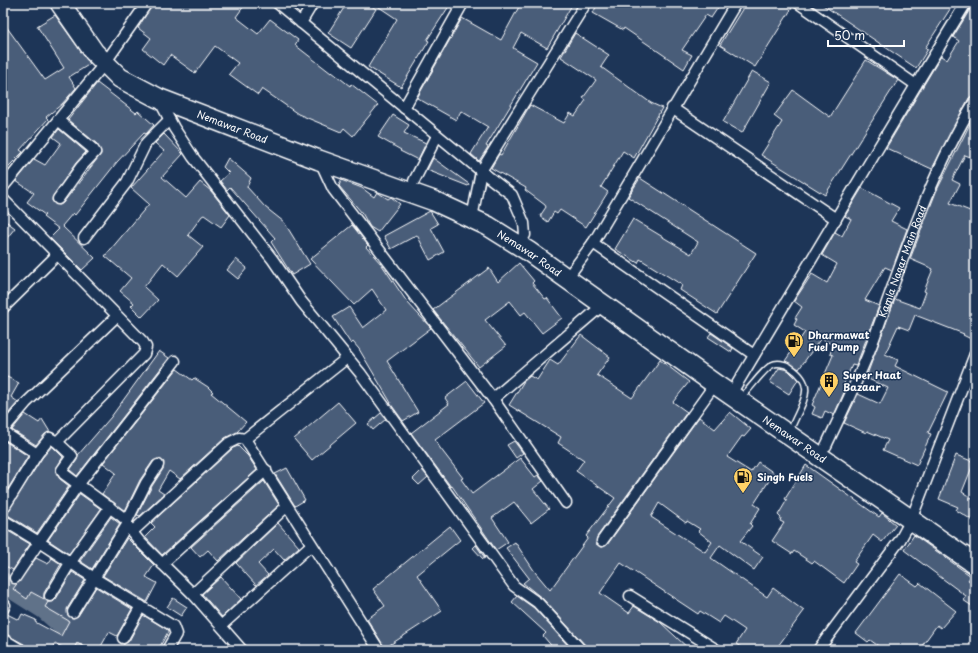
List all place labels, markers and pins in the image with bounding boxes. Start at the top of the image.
place label: Dharmawat Fuel Pump [808,327,870,354]
fuel station icon: Dharmawat Fuel Pump [783,330,805,358]
place label: Super Haat Bazaar [843,367,901,394]
building icon: Super Haat Bazaar [818,370,840,398]
fuel station icon: Singh Fuels [732,466,754,494]
place label: Singh Fuels [757,469,813,484]

